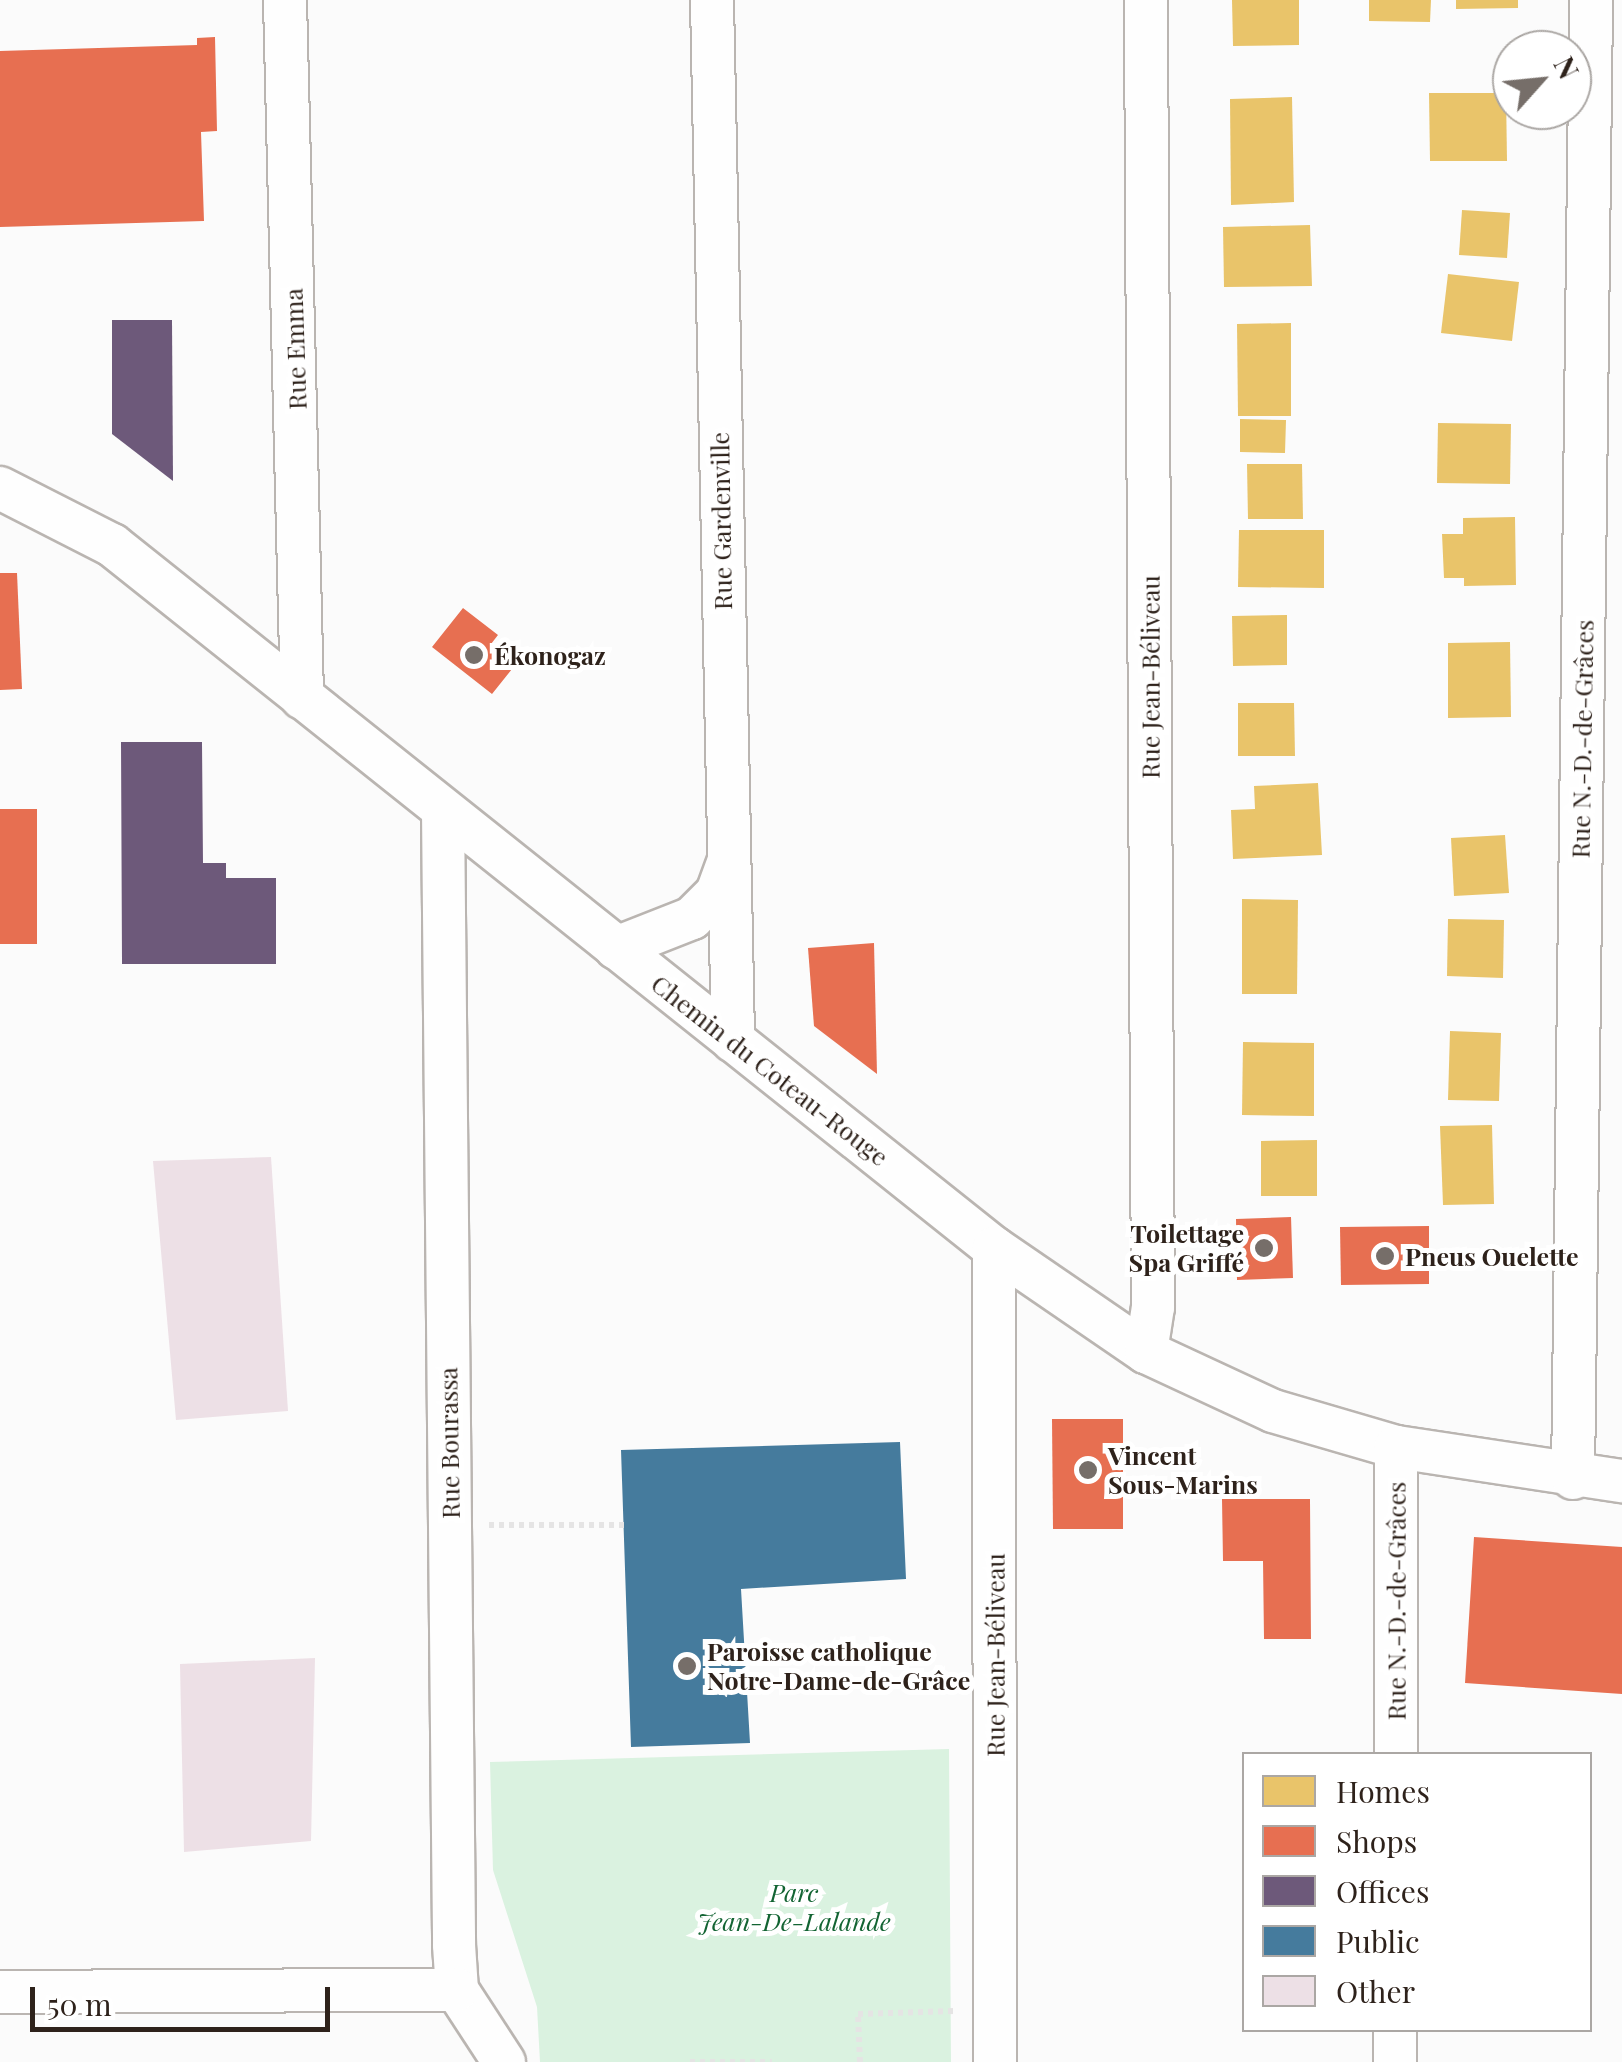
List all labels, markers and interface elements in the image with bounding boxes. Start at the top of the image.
north arrow [1492,30,1592,130]
text: N [1546,50,1588,84]
street label: Rue Emma [278,288,312,410]
street label: Rue Gardenville [704,432,738,610]
street label: Rue Jean-Béliveau [1135,575,1165,779]
street label: Rue N.-D.-de-Grâces [1565,619,1599,859]
place label: Ékonogaz [494,640,606,670]
marker: Ékonogaz [463,644,485,666]
street label: Chemin du Coteau-Rouge [646,968,894,1172]
place label: Toilettage Spa Griffé [1129,1219,1244,1278]
marker: Toilettage Spa Griffé [1253,1237,1275,1259]
place label: Pneus Ouelette [1405,1241,1579,1271]
marker: Pneus Ouelette [1374,1245,1396,1267]
street label: Rue Bourassa [433,1367,465,1519]
place label: Vincent Sous-Marins [1108,1441,1258,1500]
marker: Vincent Sous-Marins [1077,1459,1099,1481]
street label: Rue N.-D.-de-Grâces [1381,1482,1411,1720]
street label: Rue Jean-Béliveau [980,1553,1010,1757]
place label: Paroisse catholique Notre-Dame-de-Grâce [707,1637,970,1696]
marker: Paroisse catholique Notre-Dame-de-Grâce [676,1655,698,1677]
legend [1242,1752,1592,2032]
text: Homes [1336,1771,1430,1811]
text: Shops [1336,1821,1417,1861]
text: Offices [1336,1871,1429,1911]
park label: Parc Jean-De-Lalande [697,1878,891,1937]
text: Public [1336,1921,1420,1961]
scale bar [35,1967,335,2029]
text: Other [1336,1971,1415,2011]
text: 50 m [47,1984,112,2024]

